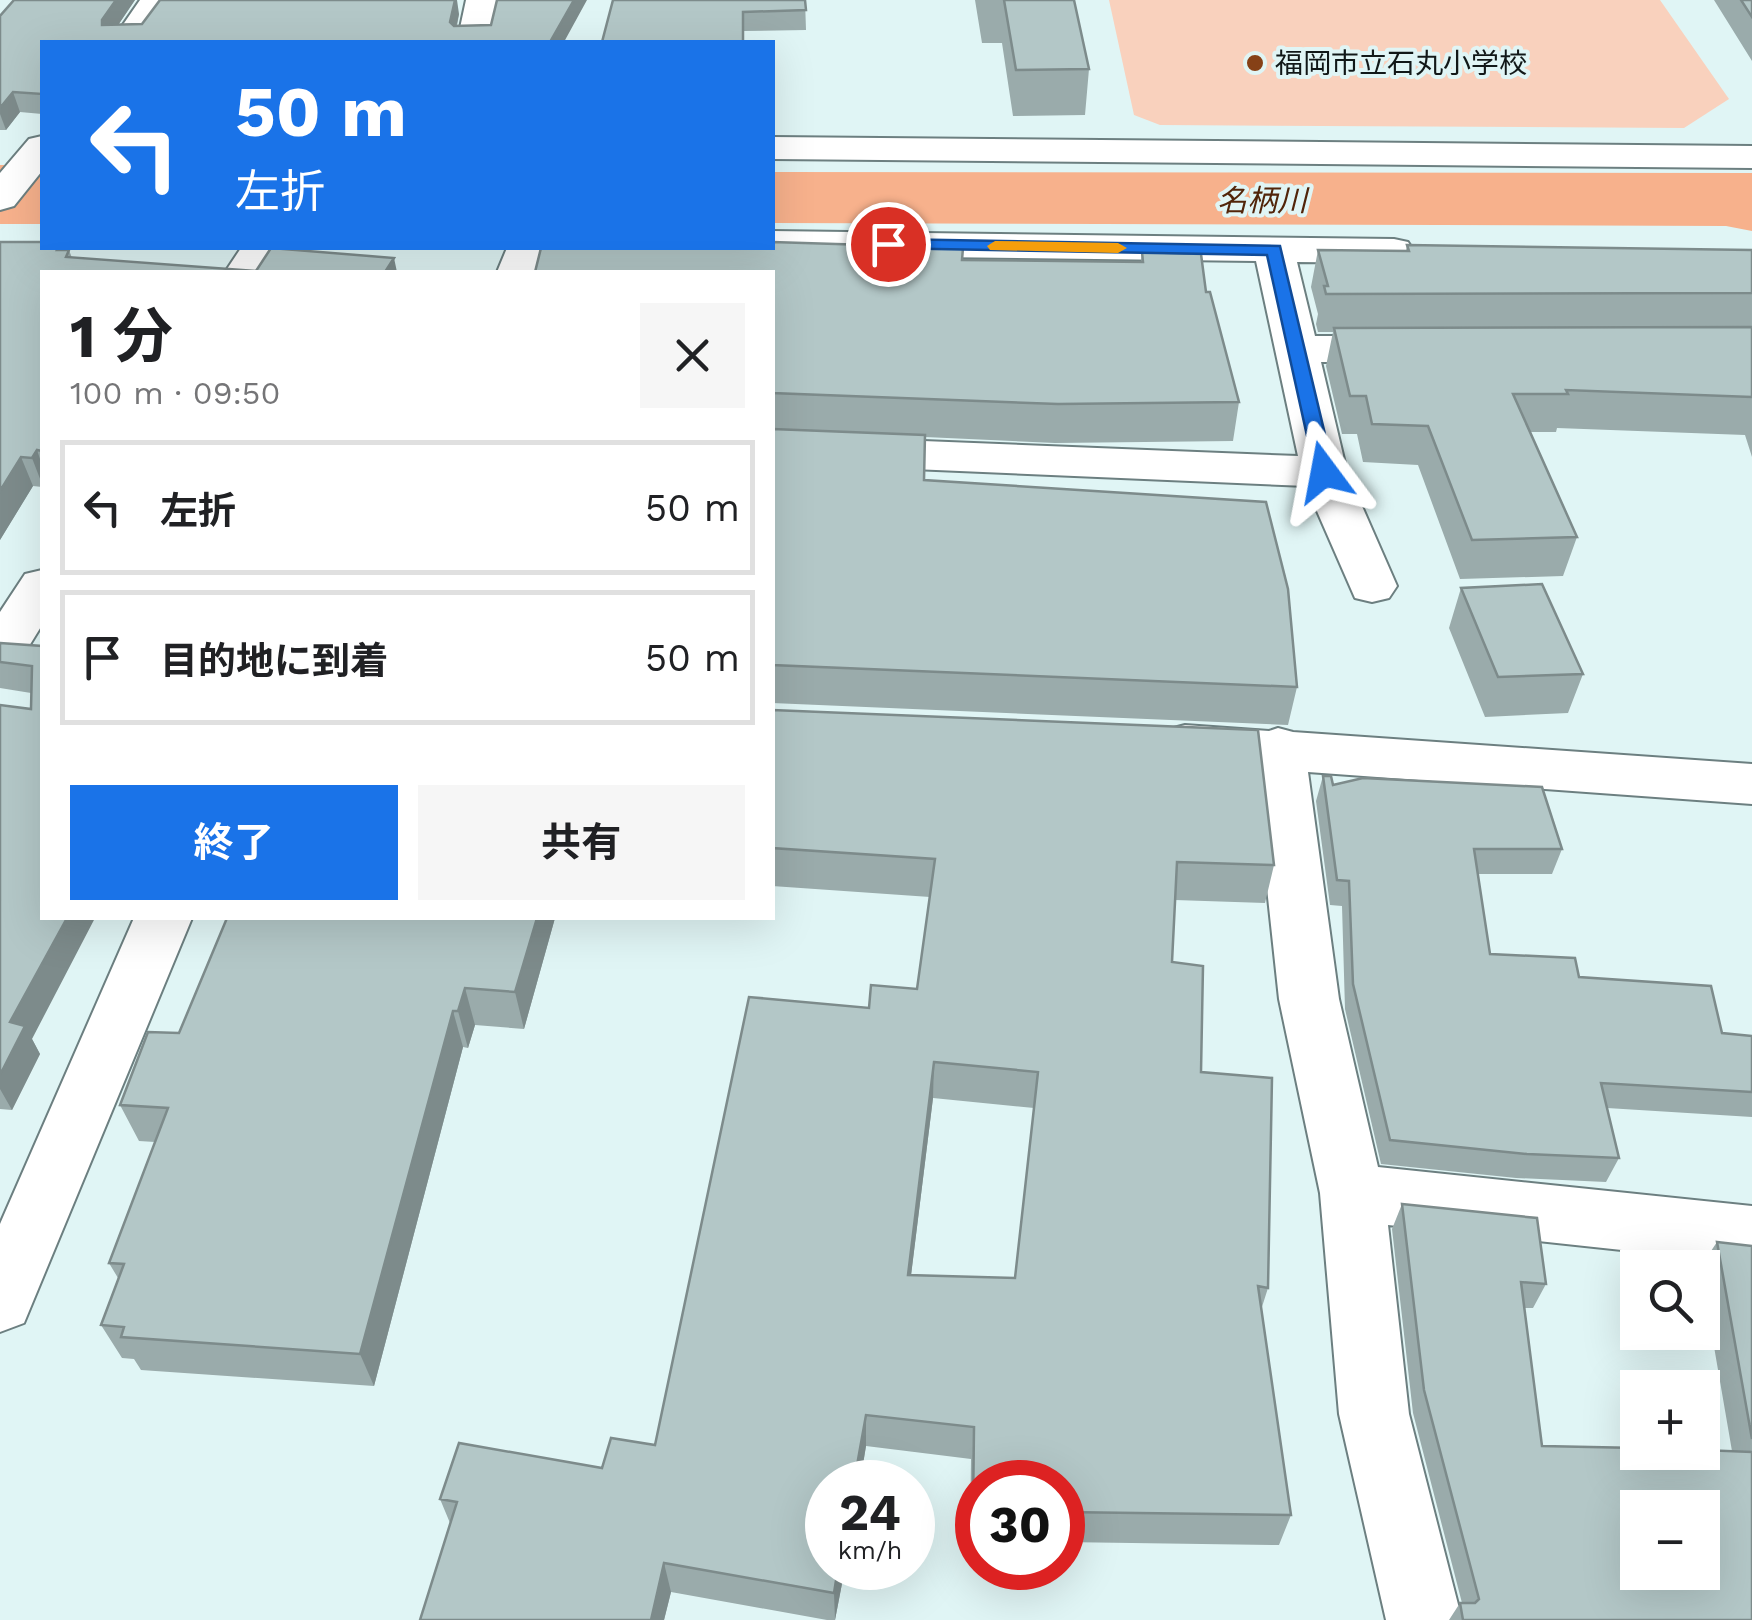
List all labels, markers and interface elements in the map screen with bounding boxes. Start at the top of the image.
place label: 福岡市立石丸小学校 [1275,47,1527,80]
marker: 福岡市立石丸小学校 [1244,52,1266,74]
text: 50 m [235,71,407,153]
icon: left [70,80,200,210]
text: 左折 [235,165,325,218]
water label: 名柄川 [1217,183,1310,218]
pin [846,202,931,287]
icon: arrive [861,217,916,272]
text: 1 分 [70,301,173,372]
button: close [640,303,745,408]
text: 100 m · 09:50 [70,374,280,412]
position arrow [1272,420,1376,524]
icon: left [75,480,130,535]
text: 50 m [645,486,740,530]
text: 左折 [160,489,236,533]
icon: arrive [75,630,130,685]
text: 50 m [645,636,740,680]
text: 目的地に到着 [160,639,388,683]
button: 終了 [70,785,398,900]
button: 共有 [418,785,745,900]
map controls [1620,1250,1720,1590]
button: search [1620,1250,1720,1350]
button: + [1620,1370,1720,1470]
speed limit sign: 30 [955,1460,1085,1590]
text: 24 [839,1483,901,1542]
button: − [1620,1490,1720,1590]
text: km/h [838,1536,902,1565]

